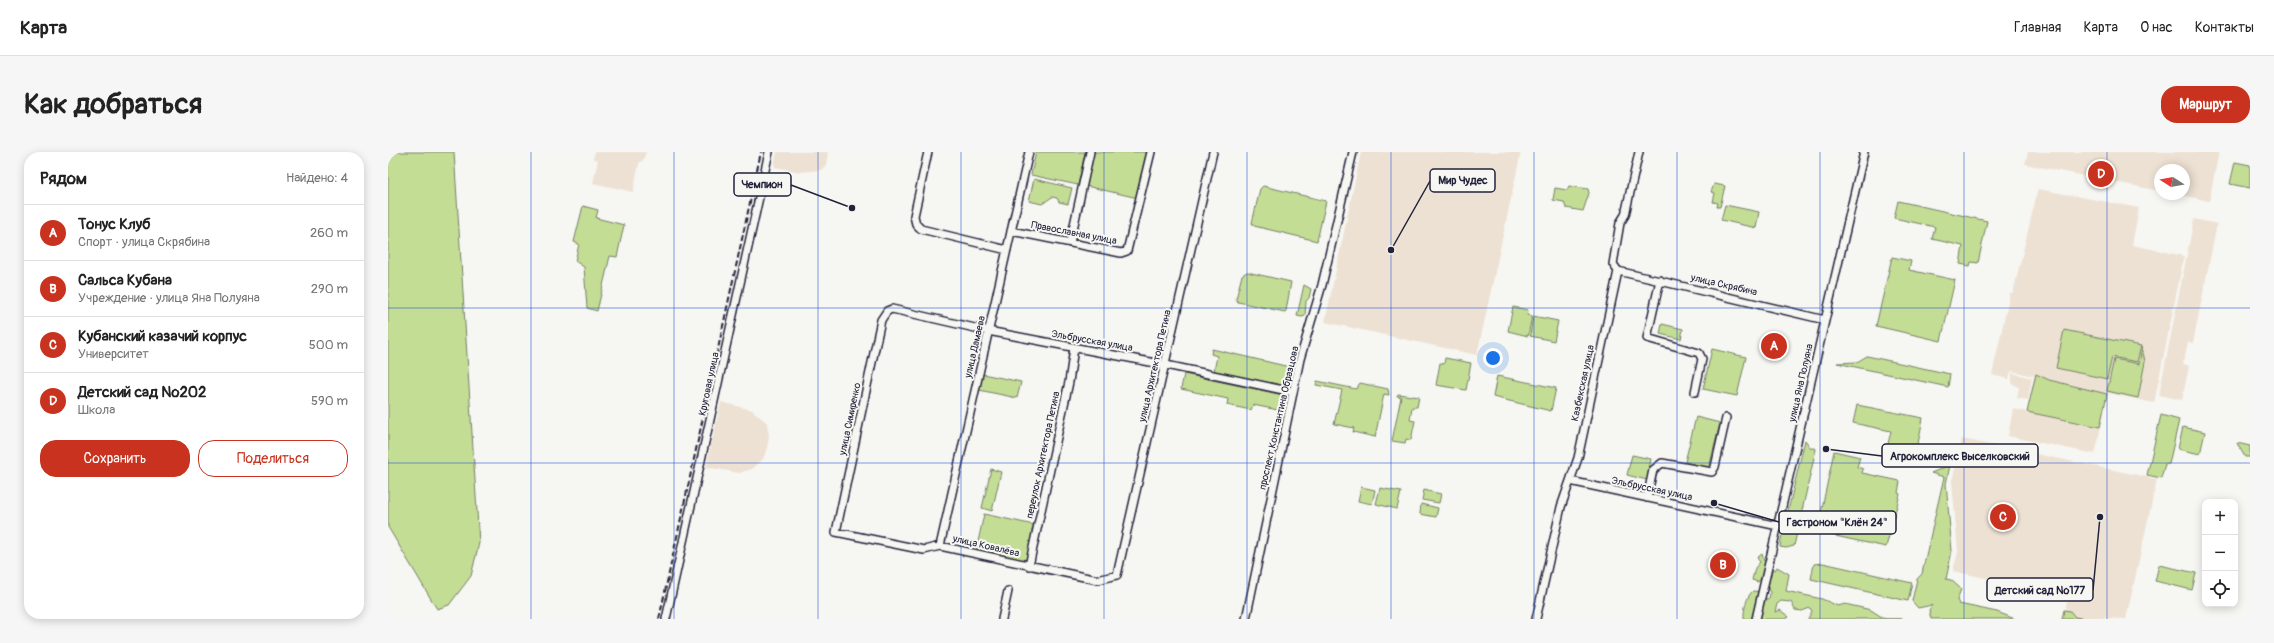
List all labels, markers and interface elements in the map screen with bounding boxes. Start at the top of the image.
text: Карта [20,16,67,40]
text: Главная [2014,19,2061,36]
text: Карта [2083,19,2118,36]
text: О нас [2140,19,2173,36]
text: Контакты [2195,19,2254,36]
button: Маршрут [2161,86,2250,123]
text: Как добраться [24,87,202,122]
pin: D [2088,159,2114,189]
north arrow [2154,164,2190,200]
text: Рядом [40,168,87,189]
callout: Мир Чудес [1430,169,1495,192]
text: Найдено: 4 [286,170,348,186]
callout: Чемпион [734,173,791,196]
text: Мир Чудес [1438,174,1488,187]
text: Чемпион [741,178,783,191]
text: Тонус Клуб [78,215,151,234]
street label: Православная улица [1030,219,1118,247]
text: A [49,225,57,241]
text: 260 m [310,225,348,241]
text: Спорт · улица Скрябина [78,234,210,250]
text: Сальса Кубана [78,271,172,290]
street label: улица Скрябина [1689,271,1759,299]
text: B [49,281,57,297]
text: 290 m [311,281,348,297]
text: Учреждение · улица Яна Полуяна [78,290,260,306]
street label: улица Архитектора Петина [1136,308,1174,424]
street label: улица Дамаева [962,314,988,380]
text: Кубанский казачий корпус [78,327,247,346]
street label: Эльбрусская улица [1050,328,1134,354]
pin: A [1761,331,1787,361]
text: C [49,337,57,353]
text: 500 m [309,337,348,353]
street label: улица Яна Полуяна [1786,342,1816,424]
street label: Казбекская улица [1569,343,1597,422]
street label: проспект Константина Образцова [1257,345,1301,491]
text: Университет [78,346,149,362]
your location [1483,348,1503,368]
street label: Круговая улица [696,351,722,417]
street label: улица Симиренко [836,381,864,457]
text: Детский сад №202 [78,383,206,402]
street label: переулок Архитектора Петина [1024,390,1062,520]
text: D [49,393,57,409]
text: 590 m [311,393,348,409]
text: Школа [78,402,115,418]
button: Сохранить [40,440,190,477]
button: Поделиться [198,440,348,477]
callout: Агрокомплекс Выселковский [1882,444,2038,467]
text: Агрокомплекс Выселковский [1890,450,2030,463]
street label: Эльбрусская улица [1610,475,1694,503]
map controls [2202,499,2238,607]
button: + [2202,499,2238,535]
pin: C [1990,502,2016,532]
callout: Гастроном "Клён 24" [1779,511,1896,534]
text: Гастроном "Клён 24" [1787,516,1887,529]
street label: улица Ковалёва [951,532,1021,560]
button: − [2202,535,2238,571]
pin: B [1710,550,1736,580]
button: locate [2202,571,2238,607]
callout: Детский сад №177 [1987,578,2093,601]
text: Детский сад №177 [1994,584,2085,597]

